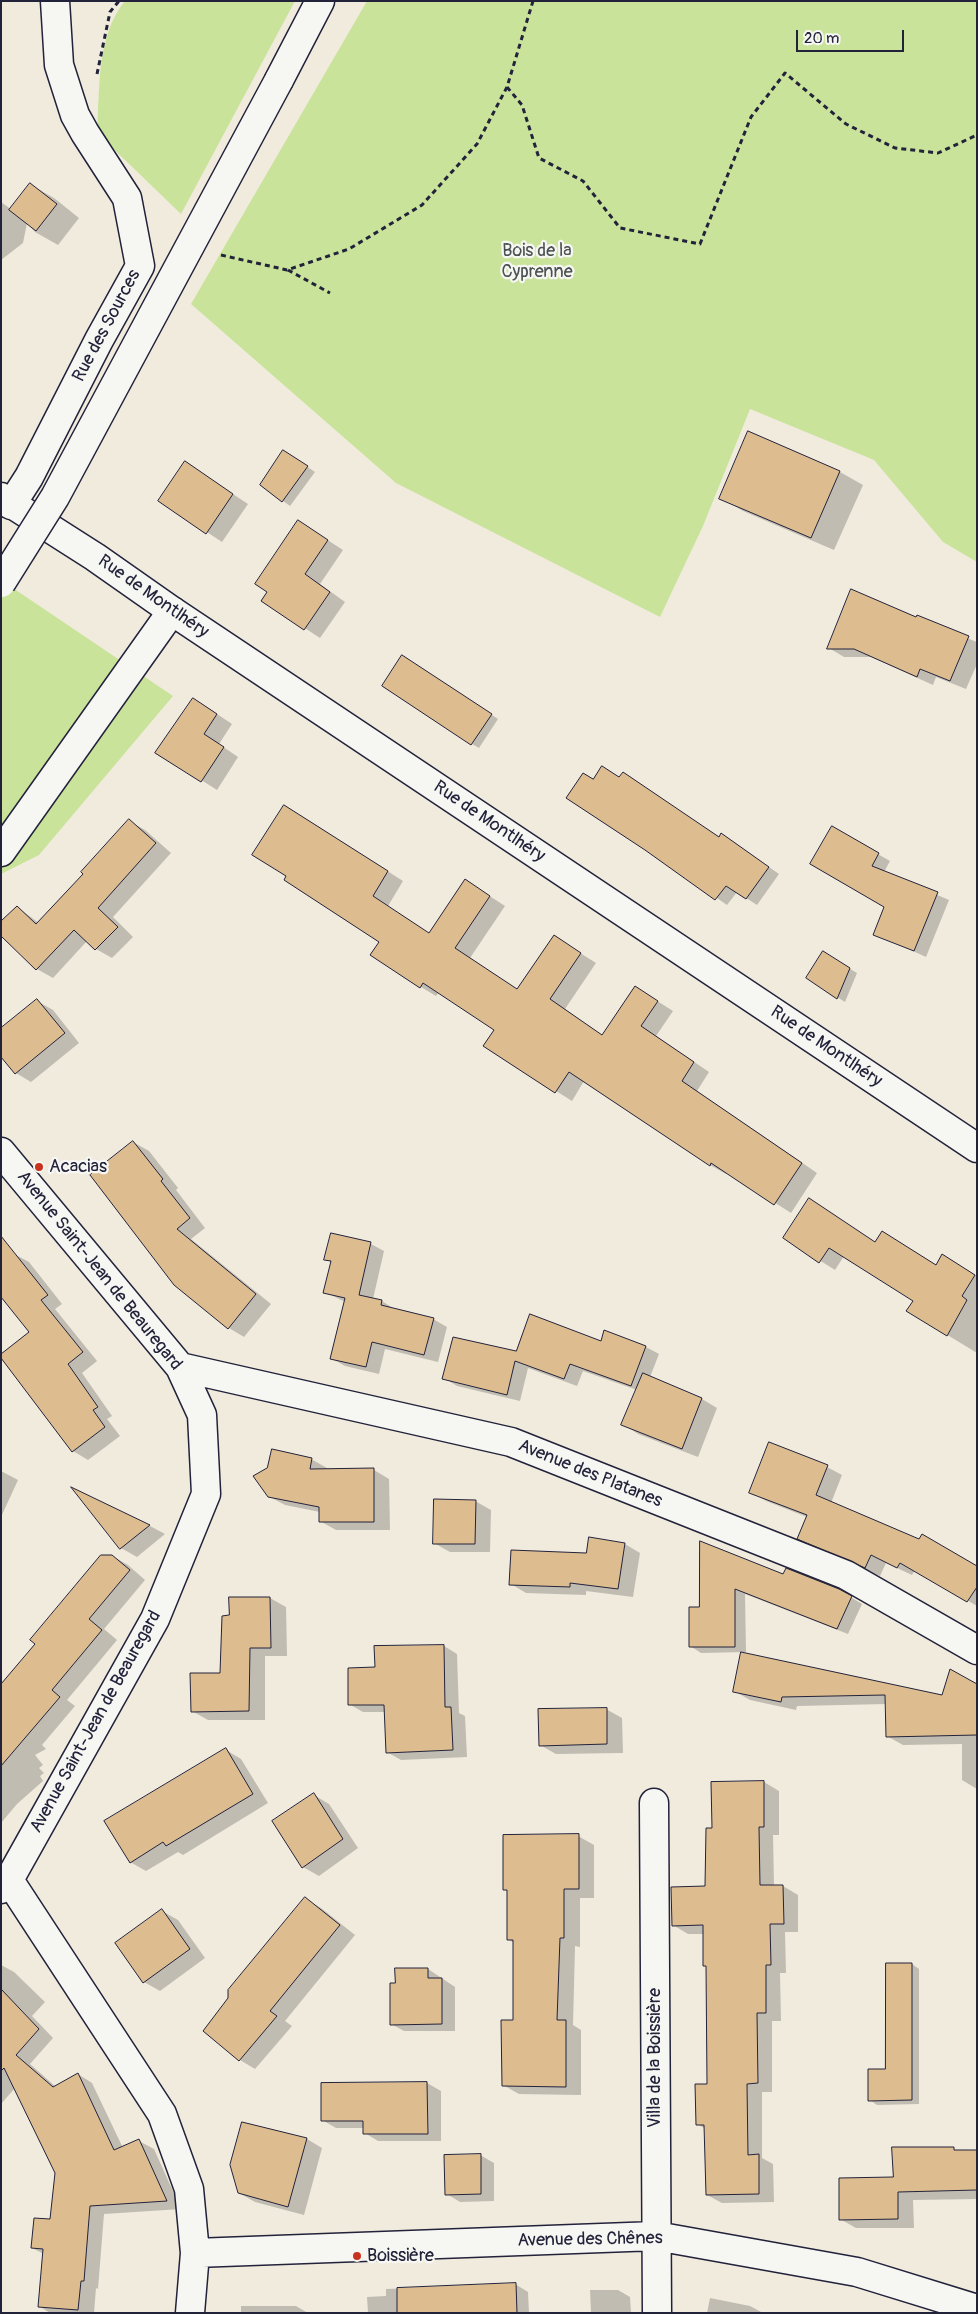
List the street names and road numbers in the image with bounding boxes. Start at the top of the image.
street label: Rue des Sources [68,266,146,386]
street label: Rue de Montlhéry [93,551,213,643]
street label: Rue de Montlhéry [429,777,549,867]
street label: Rue de Montlhéry [766,1002,886,1092]
street label: Avenue Saint-Jean de Beauregard [12,1167,186,1375]
street label: Avenue des Platanes [515,1435,665,1513]
street label: Avenue Saint-Jean de Beauregard [26,1607,166,1837]
street label: Villa de la Boissière [644,1988,666,2128]
street label: Avenue des Chênes [517,2228,663,2252]

